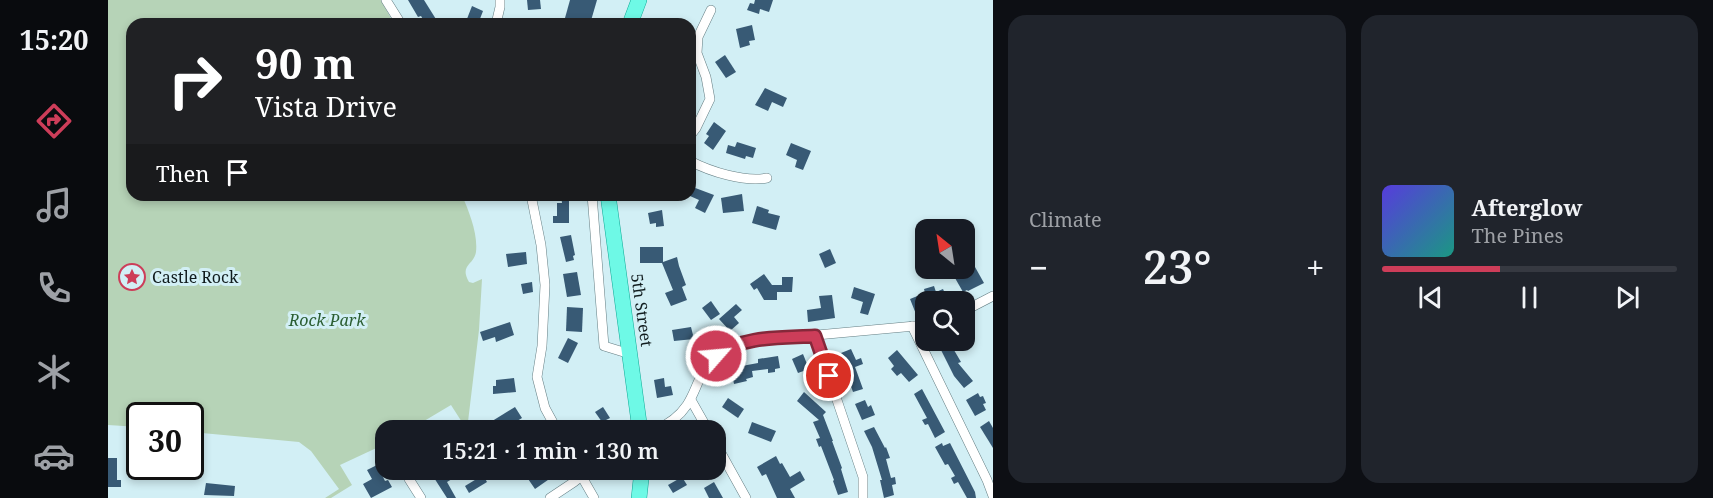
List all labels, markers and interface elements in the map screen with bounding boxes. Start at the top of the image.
text: 15:20 [19,21,89,58]
text: 90 m [255,34,355,91]
icon: right [156,42,234,120]
text: Vista Drive [255,88,397,125]
icon: directions [33,100,75,142]
icon: arrive [221,156,254,189]
text: Then [156,158,209,188]
icon: music [33,184,75,226]
text: Afterglow [1472,192,1582,222]
text: Climate [1029,206,1102,233]
north arrow [915,219,975,279]
map controls [915,219,975,351]
text: The Pines [1472,222,1563,249]
text: 23° [1143,236,1211,297]
text: − [1029,245,1048,290]
text: + [1306,245,1324,290]
place icon: Castle Rock [117,262,147,292]
place label: Castle Rock [152,266,239,288]
icon: phone [33,267,75,309]
street label: 5th Street [626,272,658,348]
icon: previous [1414,281,1447,314]
icon: pause [1513,281,1546,314]
icon: next [1611,281,1644,314]
button: search [915,291,975,351]
park label: Rock Park [288,309,366,331]
position arrow [684,324,748,388]
pin [803,350,854,401]
icon: climate [33,351,75,393]
icon: arrive [812,359,845,392]
speed limit sign: 30 [126,402,204,480]
icon: car [33,435,75,477]
text: 15:21 · 1 min · 130 m [442,435,659,465]

